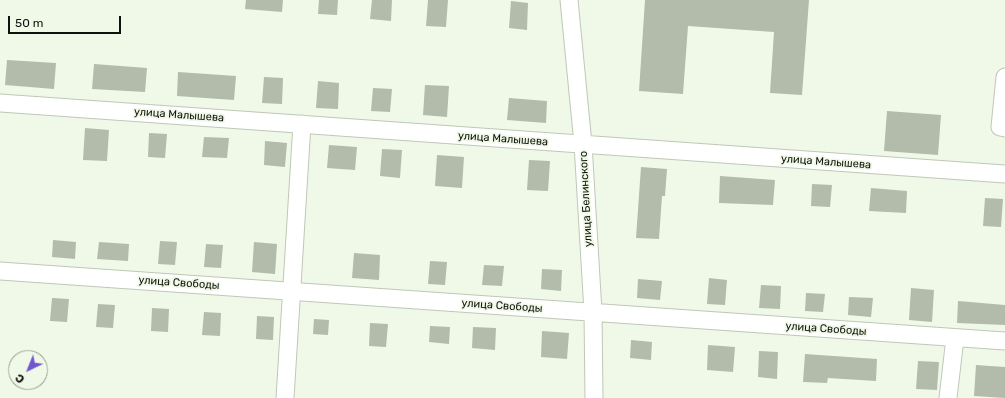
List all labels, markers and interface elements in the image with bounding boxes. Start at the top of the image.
scale bar [10,8,123,34]
text: 50 m [15,16,43,30]
street label: улица Малышева [133,105,225,125]
street label: улица Малышева [457,129,549,149]
street label: улица Белинского [577,151,595,247]
street label: улица Малышева [780,152,872,172]
street label: улица Свободы [138,274,220,292]
street label: улица Свободы [461,297,543,315]
street label: улица Свободы [785,320,867,338]
north arrow [8,350,48,390]
text: С [13,371,27,386]

